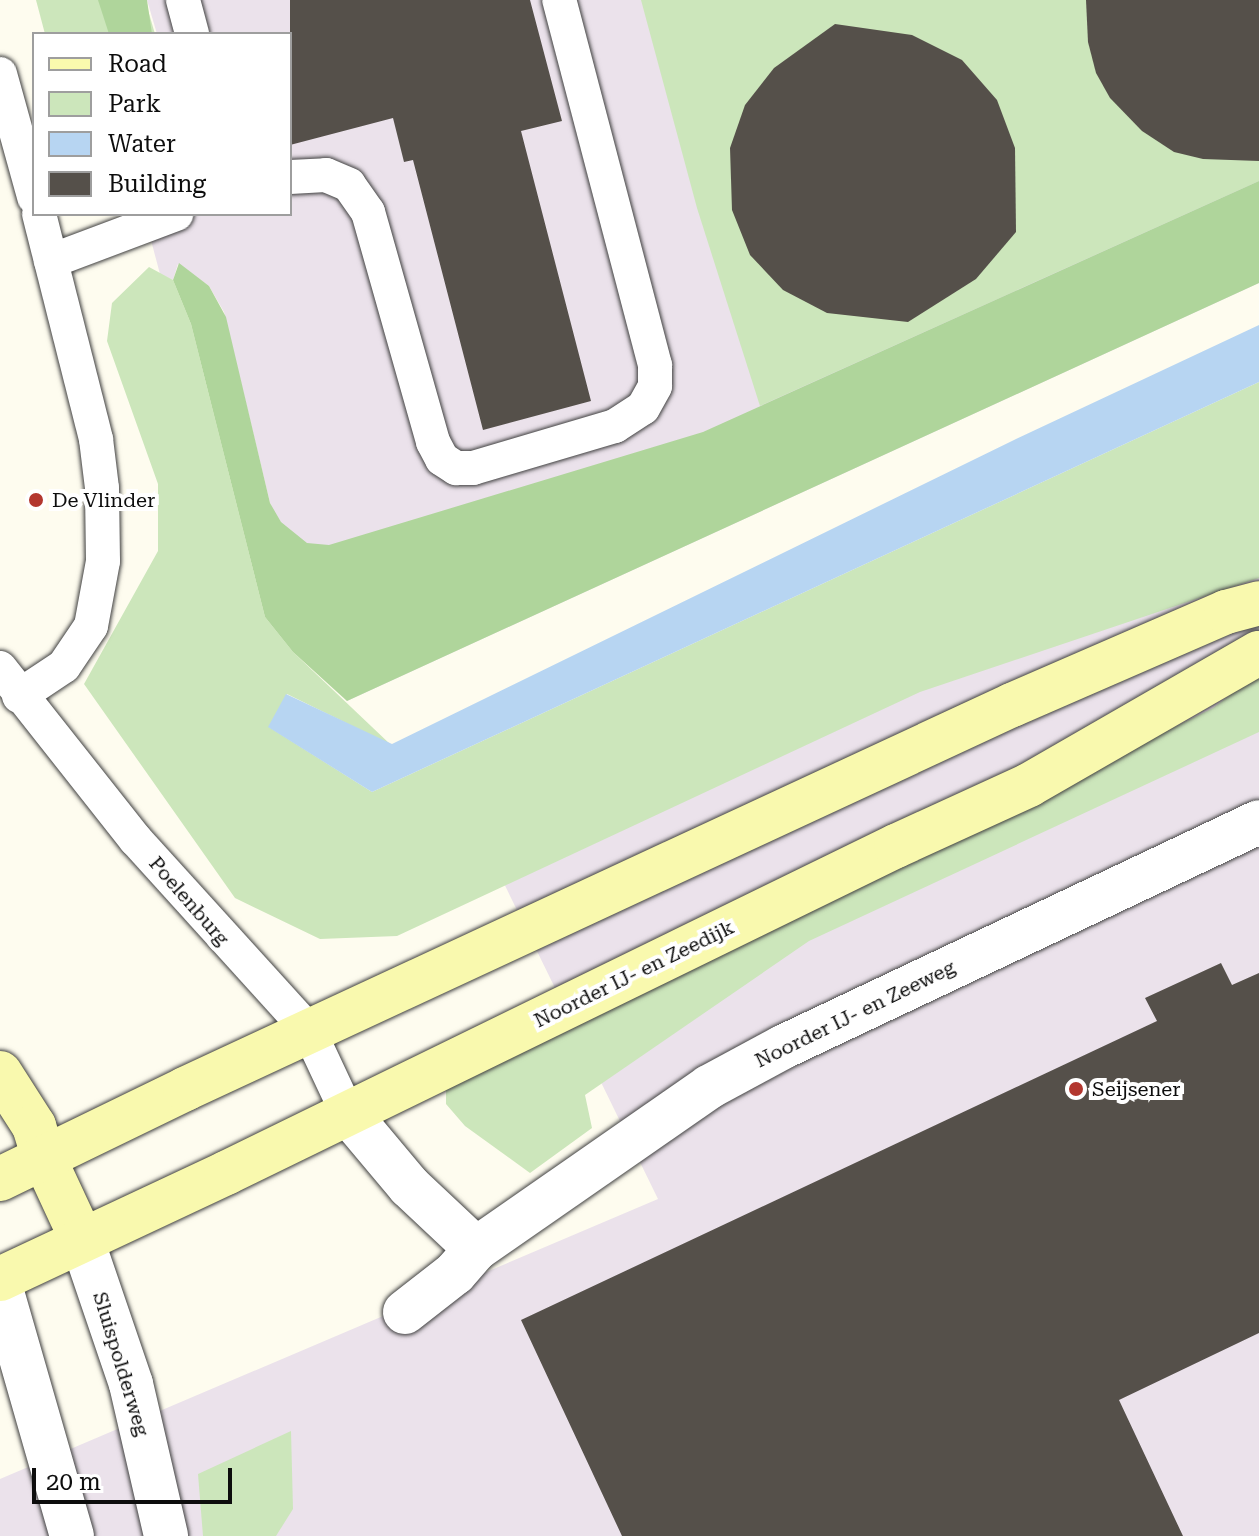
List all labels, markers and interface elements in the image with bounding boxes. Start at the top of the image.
legend [32,32,292,216]
text: Road [108,50,167,78]
text: Park [108,90,161,118]
text: Water [108,130,176,158]
text: Building [108,170,206,198]
place label: De Vlinder [52,488,155,512]
marker: De Vlinder [27,491,45,509]
street label: Poelenburg [144,852,234,950]
street label: Noorder IJ- en Zeedijk [530,915,738,1033]
street label: Noorder IJ- en Zeeweg [751,955,959,1073]
place label: Seijsener [1092,1077,1181,1101]
marker: Seijsener [1067,1080,1085,1098]
street label: Sluispolderweg [88,1289,154,1439]
scale bar [36,1452,236,1502]
text: 20 m [46,1468,101,1496]

